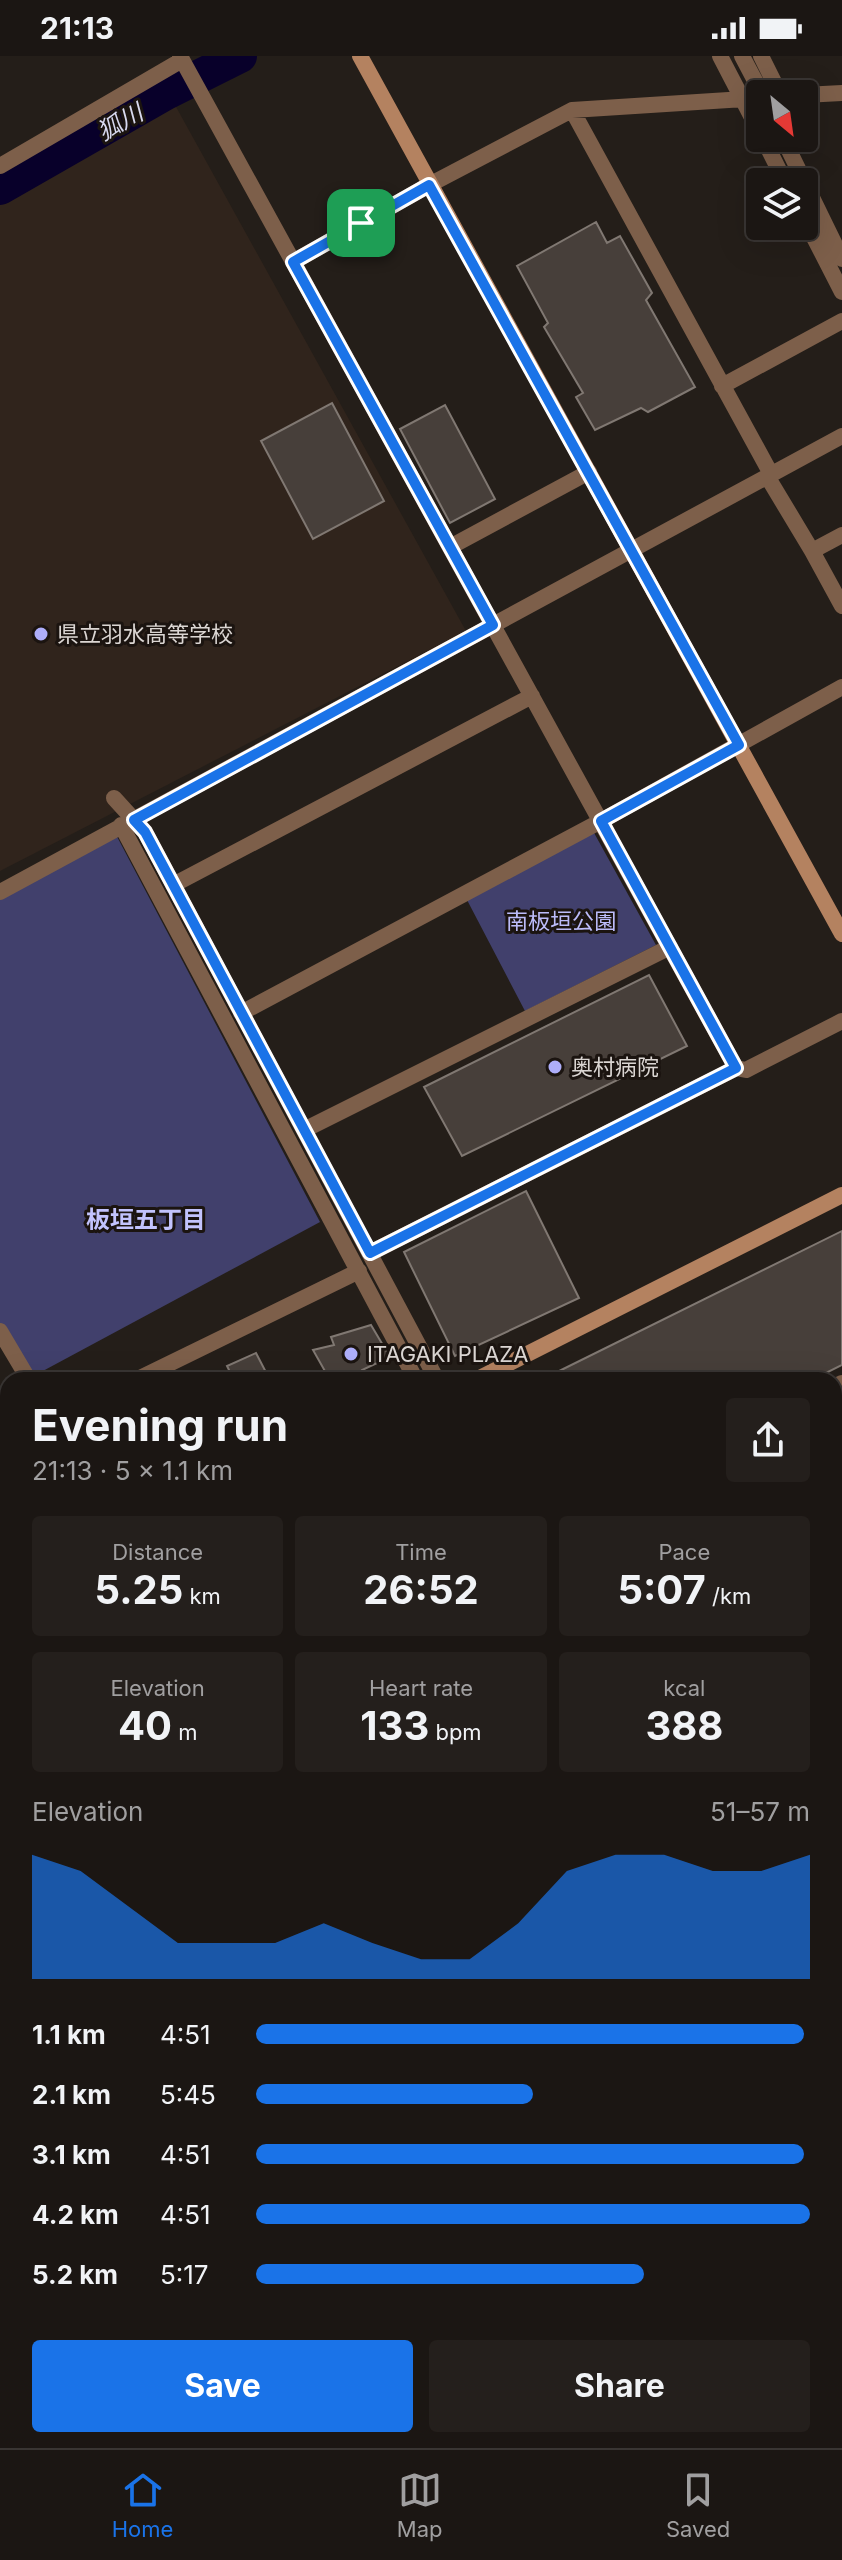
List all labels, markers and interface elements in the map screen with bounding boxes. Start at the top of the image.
text: 21:13 [40,10,114,46]
north arrow [746,80,818,152]
map controls [746,80,818,240]
water label: 狐川 [92,96,151,146]
button: layers [746,168,818,240]
pin [327,189,395,257]
icon: arrive [339,201,383,245]
place label: 県立羽水高等学校 [57,621,233,647]
marker: 県立羽水高等学校 [32,625,50,643]
park label: 南板垣公園 [506,908,616,934]
place label: 奥村病院 [571,1054,659,1080]
marker: 奥村病院 [546,1058,564,1076]
district label: 板垣五丁目 [86,1205,206,1234]
place label: ITAGAKI PLAZA [367,1341,528,1367]
marker: ITAGAKI PLAZA [342,1345,360,1363]
text: Evening run [32,1398,288,1452]
button: share [726,1398,810,1482]
text: 21:13 · 5 × 1.1 km [32,1455,233,1486]
text: Distance [112,1539,203,1565]
text: Time [395,1539,447,1565]
text: Pace [658,1539,710,1565]
text: 5.25 [95,1565,183,1614]
text: 26:52 [363,1565,479,1614]
text: 5:07 [617,1565,706,1614]
text: km [183,1583,221,1609]
text: /km [706,1583,751,1609]
text: Elevation [111,1675,205,1701]
text: Heart rate [369,1675,473,1701]
text: kcal [663,1675,705,1701]
text: 40 [118,1701,172,1750]
text: 133 [360,1701,429,1750]
text: 388 [645,1701,723,1750]
text: m [172,1719,197,1745]
text: bpm [429,1719,482,1745]
text: Elevation [32,1796,143,1827]
text: 51–57 m [710,1796,810,1827]
text: 1.1 km [32,2019,106,2050]
text: 4:51 [160,2019,211,2050]
text: 2.1 km [32,2079,111,2110]
text: 5:45 [160,2079,216,2110]
text: 3.1 km [32,2139,111,2170]
text: 4:51 [160,2139,211,2170]
text: 4.2 km [32,2199,119,2230]
text: 4:51 [160,2199,211,2230]
text: 5.2 km [32,2259,118,2290]
text: 5:17 [160,2259,209,2290]
button: Save [32,2340,413,2432]
button: Share [429,2340,810,2432]
tab: Home [112,2468,173,2542]
tab: Map [397,2468,442,2542]
tab: Saved [666,2468,730,2542]

